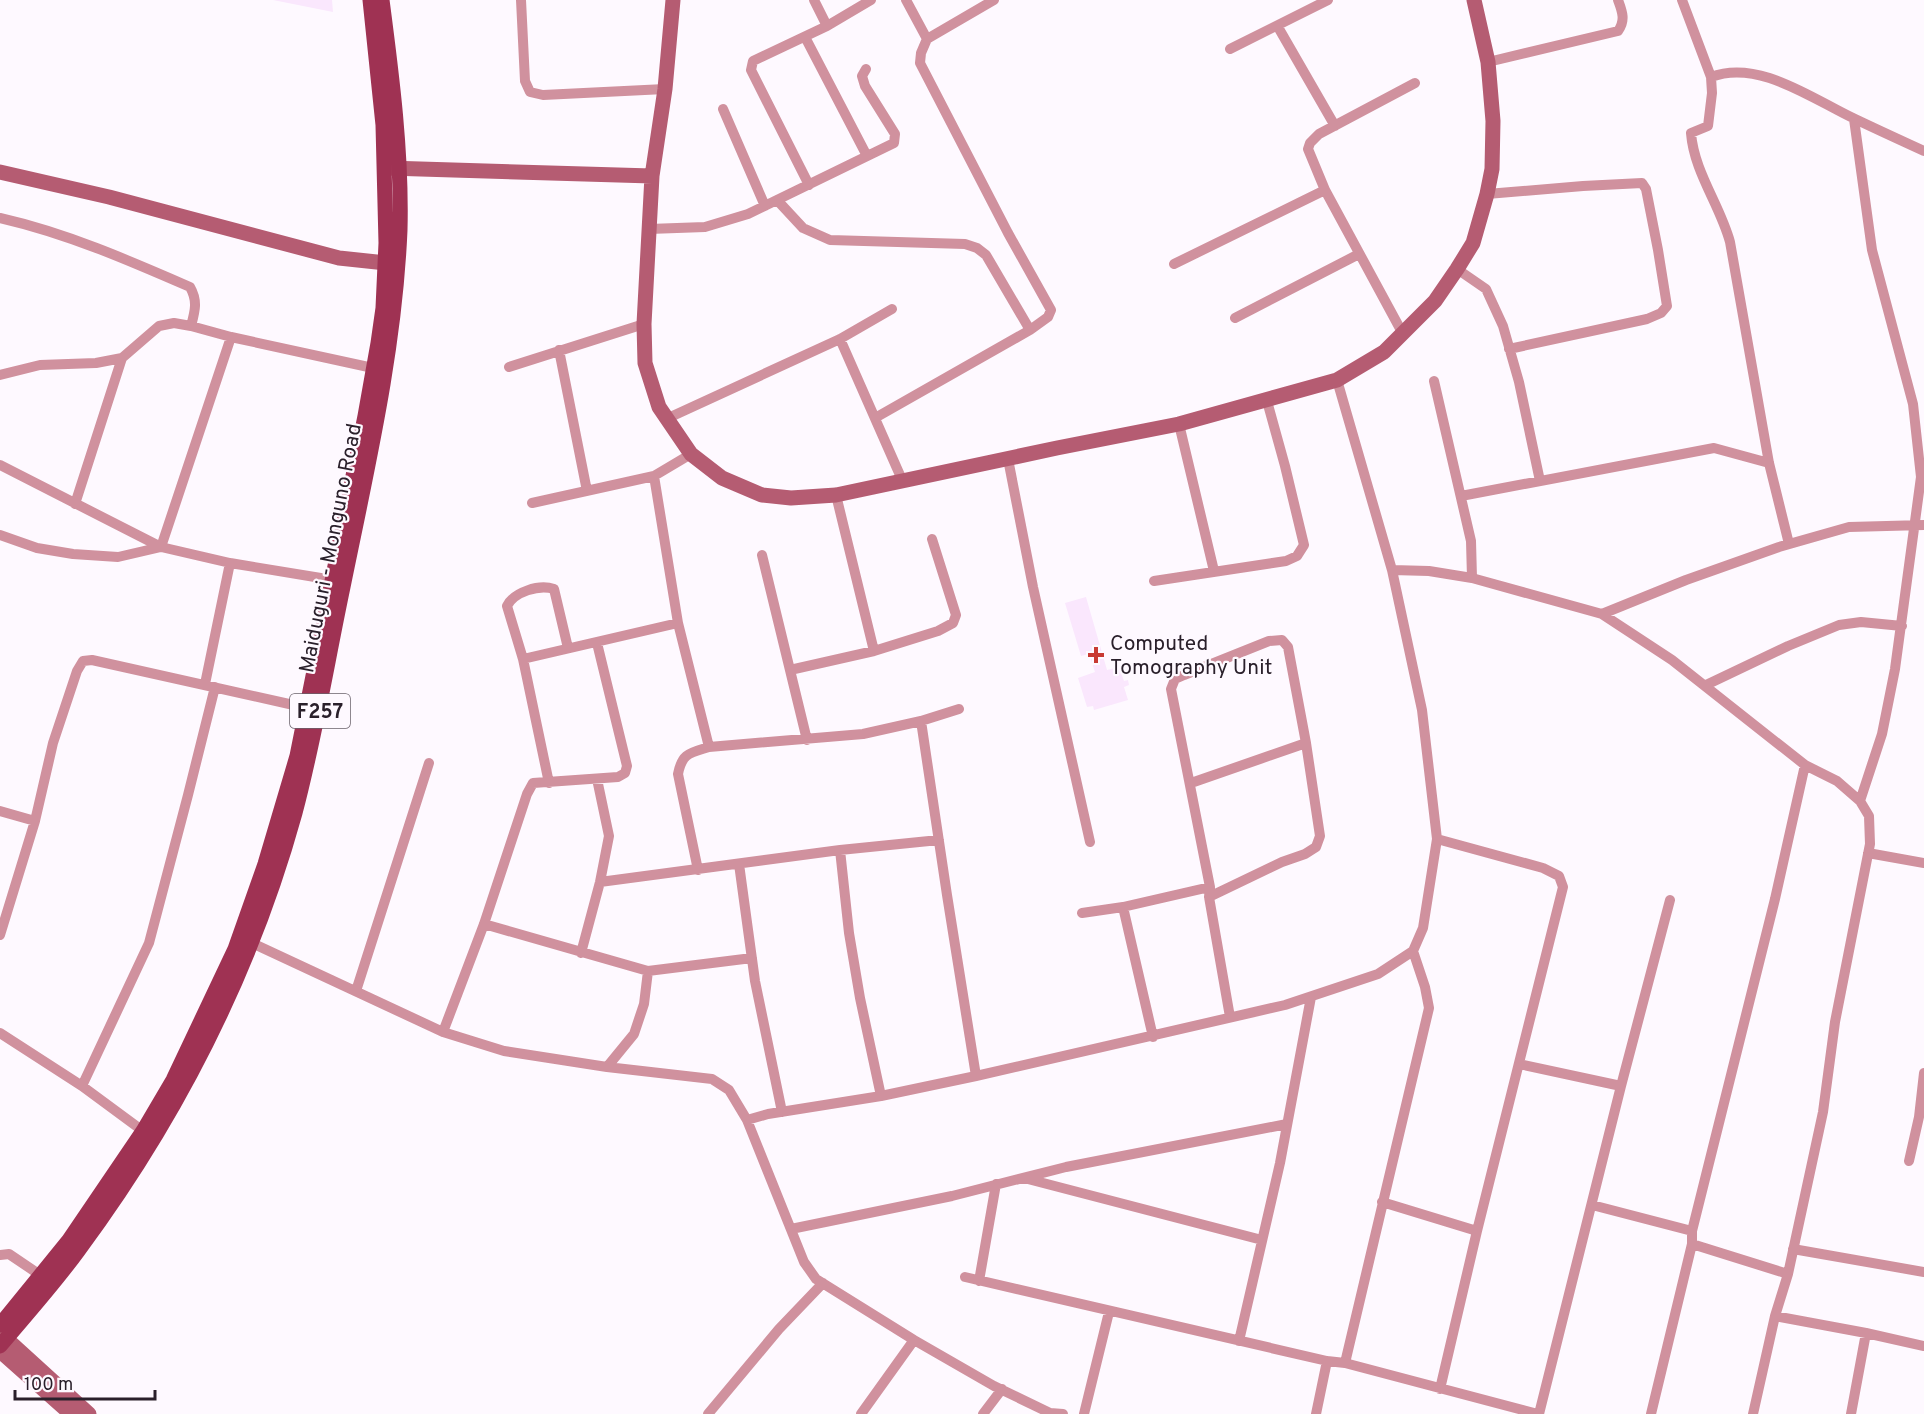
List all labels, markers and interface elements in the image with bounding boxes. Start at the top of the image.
street label: Maiduguri - Monguno Road [294,421,369,675]
place label: Computed Tomography Unit [1110,631,1272,682]
marker: Computed Tomography Unit [1087,646,1105,664]
road number: F257 [290,694,350,728]
scale bar [15,1363,154,1401]
text: 100 m [24,1374,73,1397]

